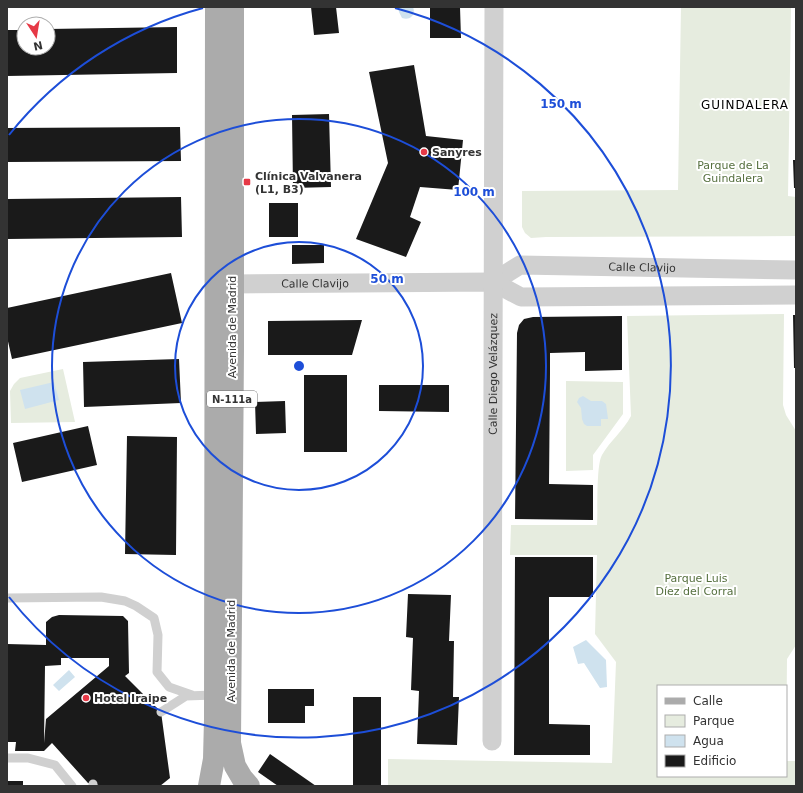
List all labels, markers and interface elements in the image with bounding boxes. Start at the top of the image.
north arrow [16,16,56,56]
text: N [32,38,44,53]
text: 150 m [540,97,582,111]
district label: GUINDALERA [701,98,789,112]
place label: Sanyres [432,146,482,159]
marker: Sanyres [419,147,429,157]
park label: Parque de La Guindalera [697,159,769,185]
place label: Clínica Valvanera (L1, B3) [255,170,362,196]
marker: Clínica Valvanera (L1, B3) [242,177,252,187]
text: 100 m [453,185,495,199]
street label: Calle Clavijo [608,261,676,275]
text: 50 m [370,272,404,286]
street label: Avenida de Madrid [226,276,239,378]
street label: Calle Clavijo [281,277,349,291]
street label: Calle Diego Velázquez [487,313,500,435]
centre of rings [292,359,306,373]
road number: N-111a [207,391,257,407]
park label: Parque Luis Díez del Corral [656,572,736,598]
street label: Avenida de Madrid [225,600,238,702]
legend [657,685,787,777]
place label: Hotel Iraipe [94,692,167,705]
marker: Hotel Iraipe [81,693,91,703]
text: Calle [693,694,723,708]
text: Parque [693,714,734,728]
text: Agua [693,734,724,748]
text: Edificio [693,754,736,768]

